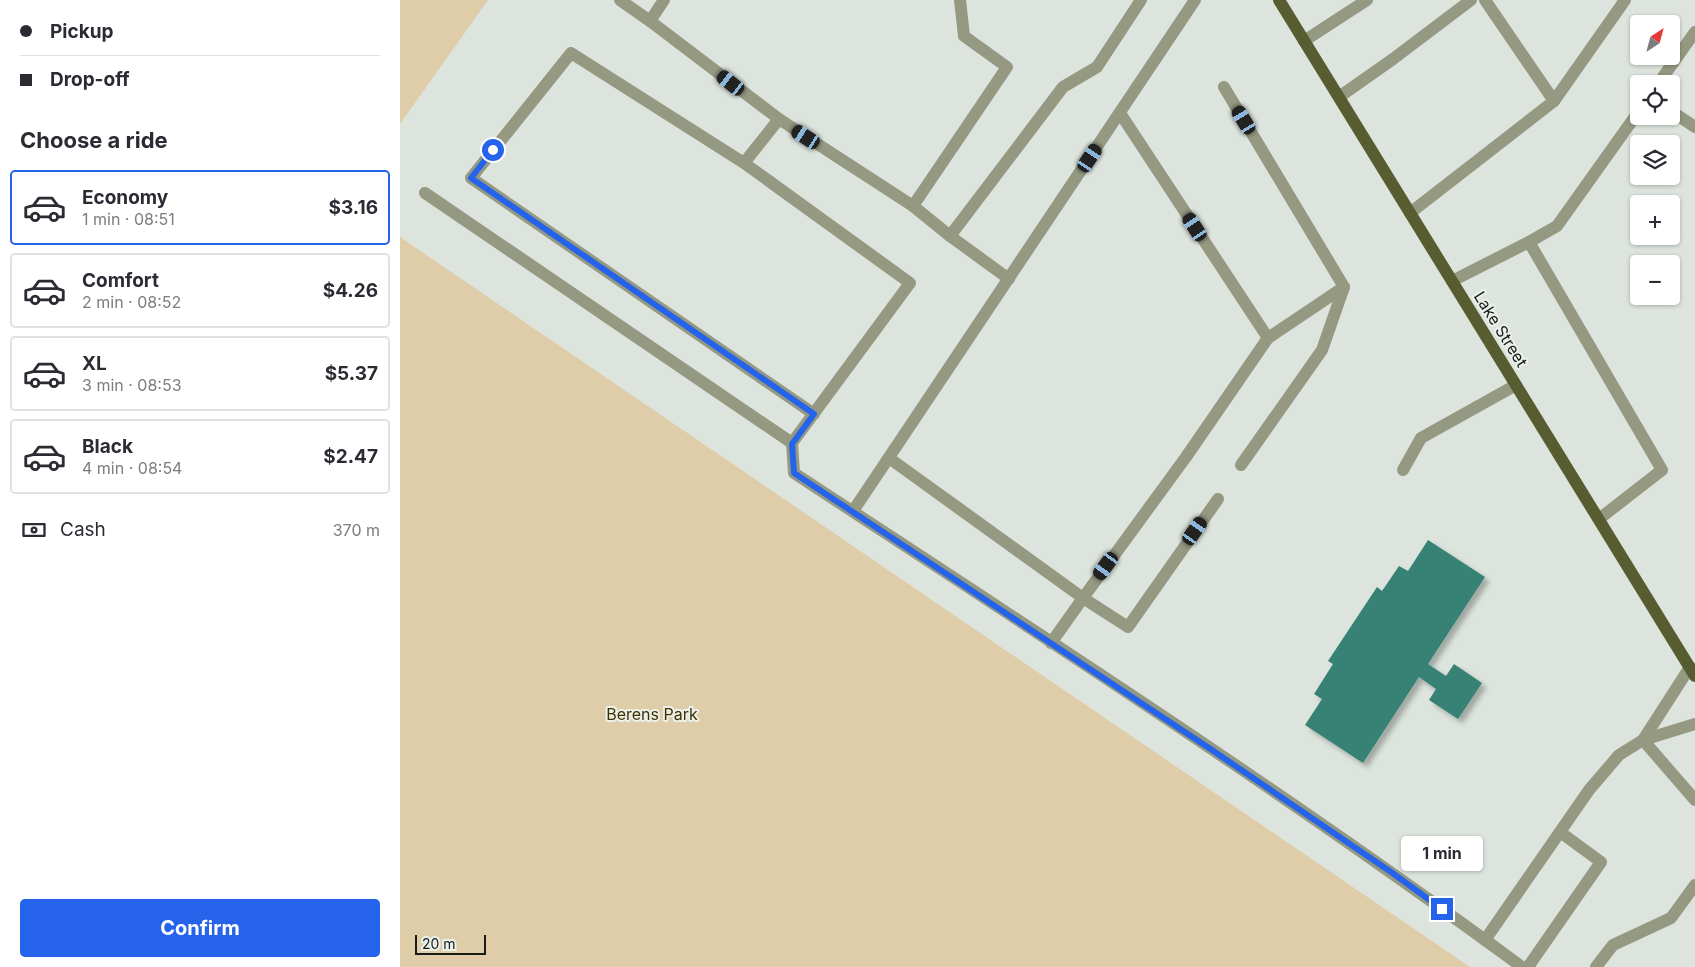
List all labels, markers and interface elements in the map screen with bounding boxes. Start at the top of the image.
north arrow [1630,15,1680,65]
map controls [1630,15,1680,305]
text: Pickup [50,20,113,43]
text: Drop-off [50,68,130,91]
car [714,68,747,98]
button: locate [1630,75,1680,125]
car [1229,103,1258,137]
car [789,123,822,151]
text: Choose a ride [20,127,168,153]
button: layers [1630,135,1680,185]
route start [482,139,504,161]
car [1075,141,1104,175]
icon: car [22,185,67,230]
text: Economy [82,186,168,209]
button: + [1630,195,1680,245]
text: $3.16 [329,196,378,219]
text: 1 min · 08:51 [82,209,175,229]
car [1180,210,1209,244]
button: − [1630,255,1680,305]
icon: car [22,268,67,313]
text: Comfort [82,269,159,292]
text: $4.26 [323,279,378,302]
street label: Lake Street [1470,287,1532,371]
text: 2 min · 08:52 [82,292,181,312]
icon: car [22,351,67,396]
text: XL [82,352,107,375]
text: $5.37 [325,362,378,385]
text: 3 min · 08:53 [82,375,182,395]
icon: car [22,434,67,479]
text: Black [82,435,133,458]
text: $2.47 [323,445,378,468]
text: 4 min · 08:54 [82,458,182,478]
car [1180,514,1209,548]
icon: cash [20,516,48,544]
text: Cash [60,518,106,541]
text: 370 m [333,520,380,540]
car [1091,549,1120,583]
park label: Berens Park [606,704,698,724]
callout: 1 min [1401,836,1483,872]
text: 1 min [1422,843,1462,863]
route end [1431,898,1453,920]
button: Confirm [20,899,380,957]
scale bar [415,932,486,955]
text: 20 m [422,935,456,952]

